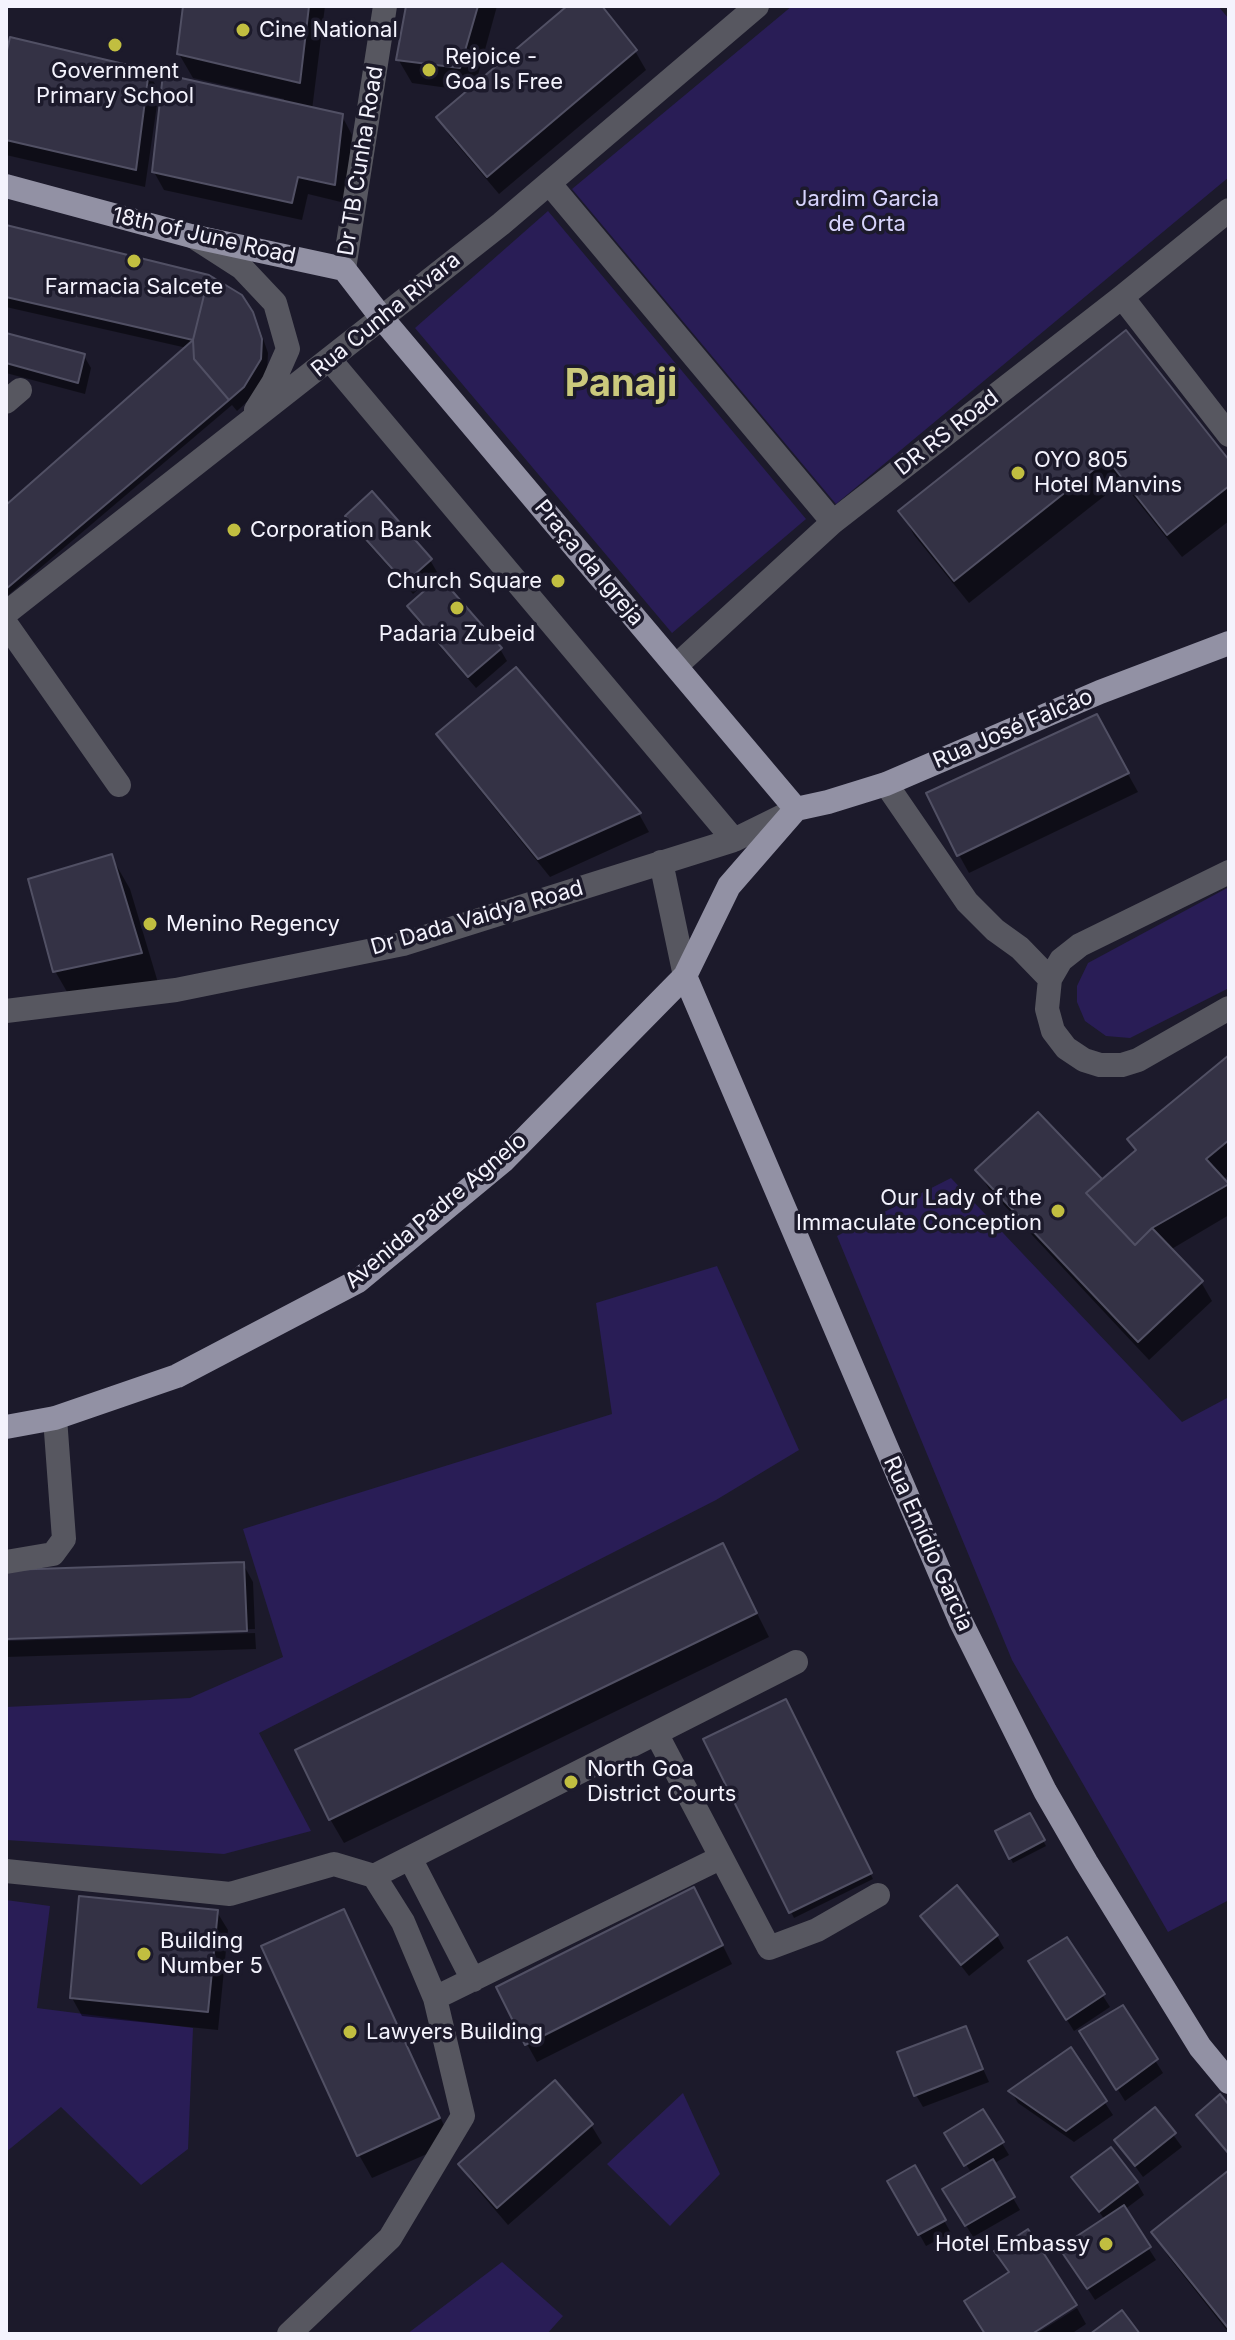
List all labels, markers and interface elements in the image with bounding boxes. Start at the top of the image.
place label: Cine National [259,17,398,43]
marker: Cine National [234,21,252,39]
marker: Government Primary School [106,36,124,54]
place label: Rejoice - Goa Is Free [445,44,563,96]
place label: Government Primary School [36,58,194,110]
marker: Rejoice - Goa Is Free [420,61,438,79]
street label: Dr TB Cunha Road [333,64,389,258]
park label: Jardim Garcia de Orta [795,186,939,238]
street label: 18th of June Road [110,202,298,270]
street label: Rua Cunha Rivara [306,247,466,383]
marker: Farmacia Salcete [125,252,143,270]
place label: Farmacia Salcete [45,274,223,300]
district label: Panaji [565,362,677,408]
street label: DR RS Road [890,385,1004,481]
place label: OYO 805 Hotel Manvins [1034,447,1182,498]
marker: OYO 805 Hotel Manvins [1009,464,1027,482]
street label: Praça da Igreja [529,495,649,631]
place label: Corporation Bank [250,517,432,543]
marker: Corporation Bank [225,521,243,539]
place label: Church Square [387,568,542,594]
marker: Church Square [549,572,567,590]
marker: Padaria Zubeid [448,599,466,617]
place label: Padaria Zubeid [379,621,535,647]
street label: Rua José Falcão [929,684,1097,774]
street label: Dr Dada Vaidya Road [368,875,586,961]
place label: Menino Regency [166,911,340,937]
marker: Menino Regency [141,915,159,933]
street label: Avenida Padre Agnelo [340,1127,532,1295]
place label: Our Lady of the Immaculate Conception [796,1185,1042,1236]
marker: Our Lady of the Immaculate Conception [1049,1202,1067,1220]
street label: Rua Emídio Garcia [878,1452,978,1636]
place label: North Goa District Courts [587,1756,736,1808]
marker: North Goa District Courts [562,1773,580,1791]
place label: Building Number 5 [160,1928,263,1980]
marker: Building Number 5 [135,1945,153,1963]
place label: Lawyers Building [366,2019,543,2045]
marker: Lawyers Building [341,2023,359,2041]
place label: Hotel Embassy [935,2231,1090,2257]
marker: Hotel Embassy [1097,2235,1115,2253]

